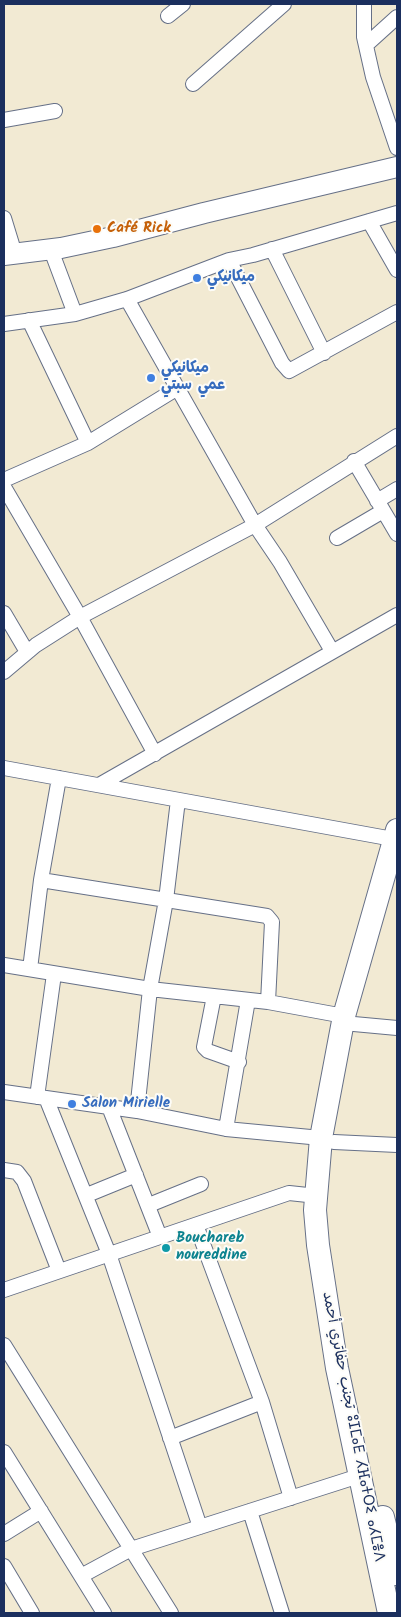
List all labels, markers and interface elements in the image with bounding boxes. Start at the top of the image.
place label: Café Rick [107,220,171,238]
marker: Café Rick [91,223,103,235]
place label: ميكانيكي [207,269,255,287]
marker: ميكانيكي [191,272,203,284]
place label: ميكانيكي عمي سبتي [161,360,225,395]
marker: ميكانيكي عمي سبتي [145,372,157,384]
place label: Salon Mirielle [82,1095,170,1113]
marker: Salon Mirielle [66,1098,78,1110]
place label: Bouchareb noureddine [176,1230,247,1265]
marker: Bouchareb noureddine [160,1242,172,1254]
street label: تجنب حفاتري أحمد ⵓⵊⵎⴰⴹ ⵃⴼⴰⵜⵔⵉ ⴰⵃⵎⴻⴷ [317,1290,387,1564]

